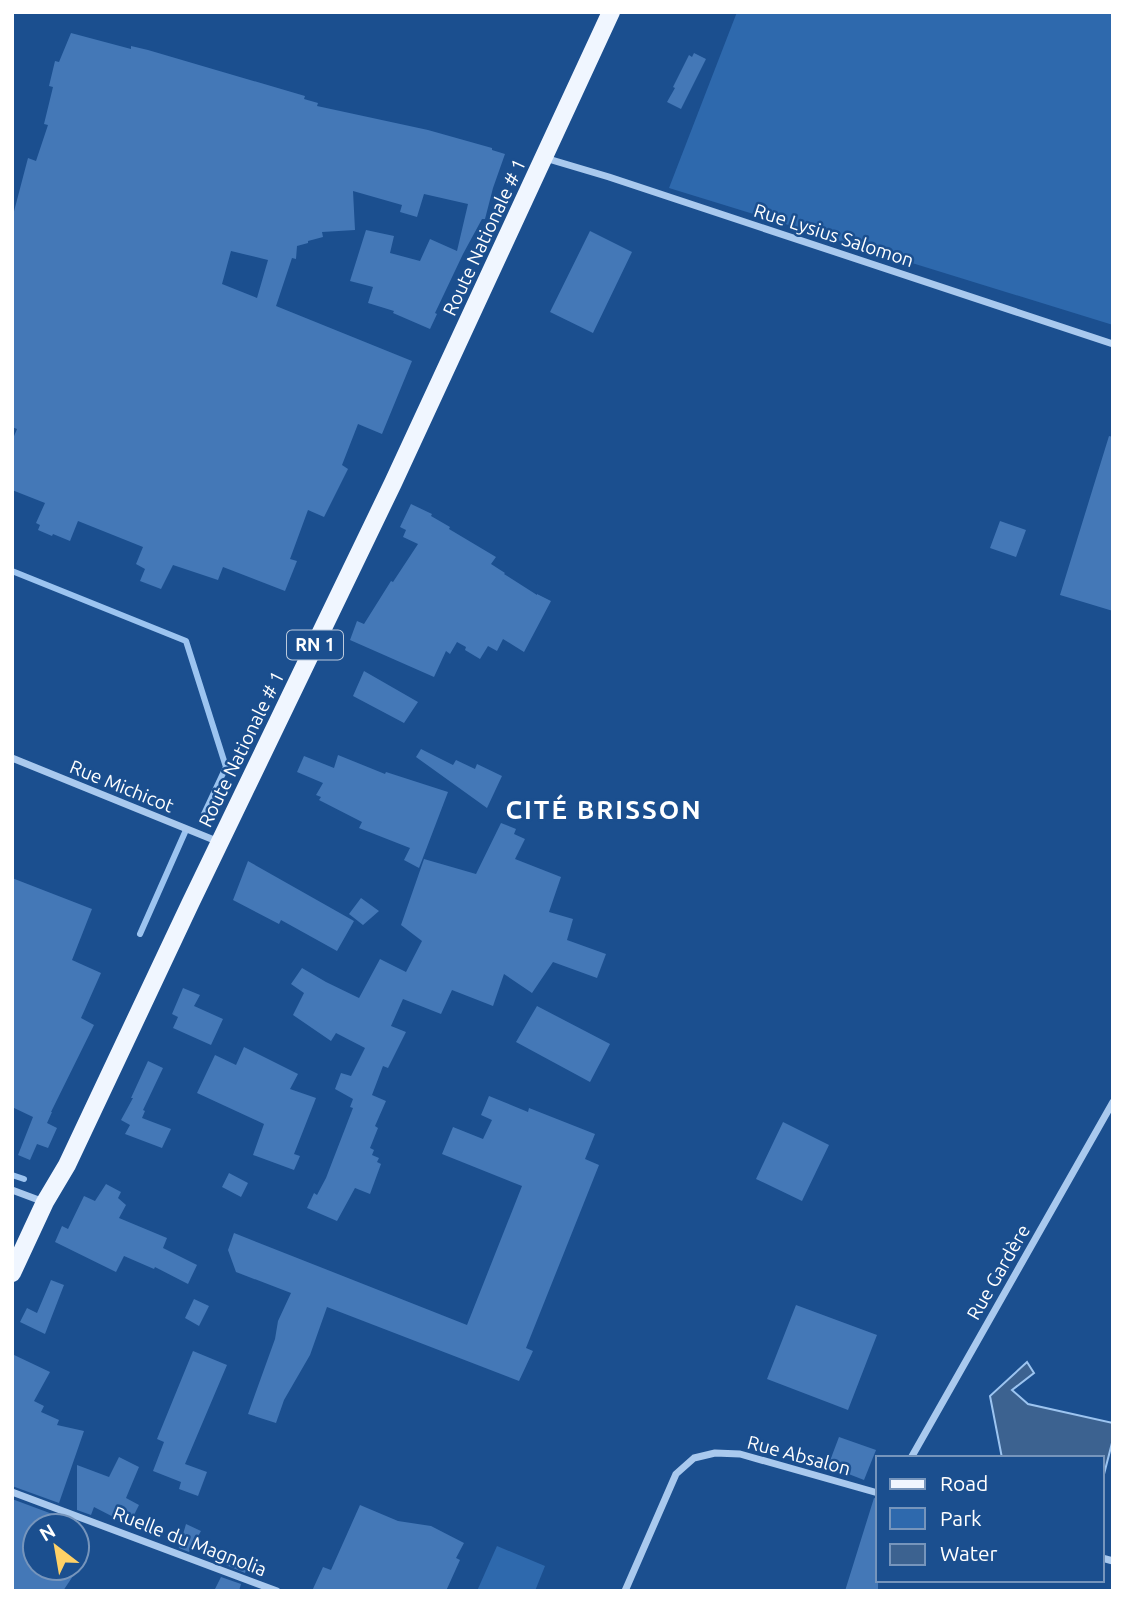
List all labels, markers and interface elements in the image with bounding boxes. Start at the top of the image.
street label: Route Nationale # 1 [438,155,530,319]
street label: Rue Lysius Salomon [751,199,917,271]
road number: RN 1 [287,630,343,660]
street label: Route Nationale # 1 [194,668,288,830]
street label: Rue Michicot [67,755,178,817]
district label: CITÉ BRISSON [505,794,703,824]
street label: Rue Gardère [962,1220,1034,1324]
street label: Rue Absalon [745,1431,853,1479]
legend [876,1456,1104,1582]
text: Road [940,1471,988,1495]
street label: Ruelle du Magnolia [110,1502,270,1580]
text: Park [940,1506,982,1530]
north arrow [21,1512,91,1582]
text: N [35,1519,59,1546]
text: Water [940,1541,998,1565]

